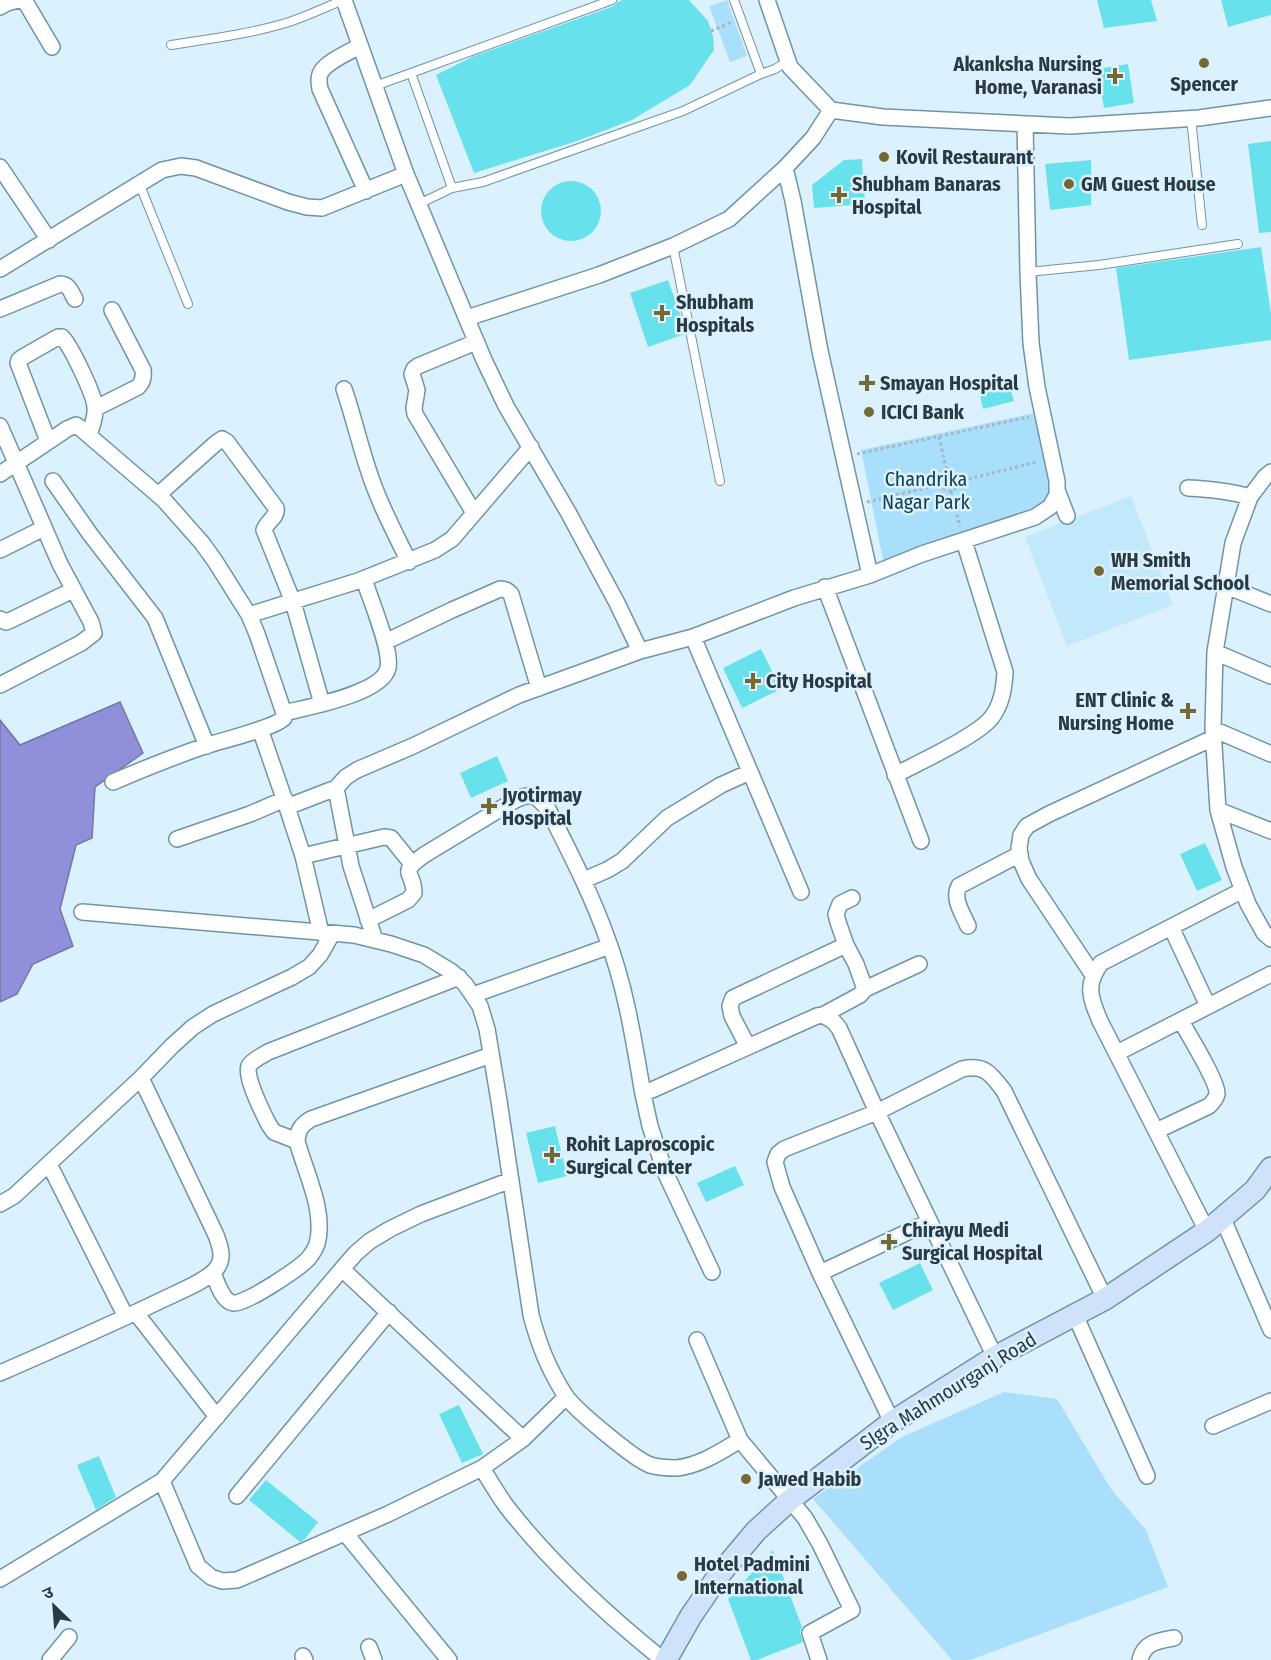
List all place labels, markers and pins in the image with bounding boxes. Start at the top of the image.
place label: Akanksha Nursing Home, Varanasi [953,52,1102,99]
marker: Spencer [1197,56,1211,70]
marker: Akanksha Nursing Home, Varanasi [1106,67,1124,85]
place label: Spencer [1170,72,1238,96]
place label: Kovil Restaurant [896,145,1034,169]
marker: Kovil Restaurant [877,150,891,164]
place label: Shubham Banaras Hospital [852,172,1001,219]
place label: GM Guest House [1081,172,1216,196]
marker: GM Guest House [1062,177,1076,191]
marker: Shubham Banaras Hospital [830,186,848,204]
place label: Shubham Hospitals [676,290,755,337]
marker: Shubham Hospitals [653,304,671,322]
place label: Smayan Hospital [880,371,1019,395]
marker: Smayan Hospital [858,374,876,392]
place label: ICICI Bank [881,400,965,424]
marker: ICICI Bank [862,405,876,419]
place label: WH Smith Memorial School [1111,548,1250,595]
marker: WH Smith Memorial School [1092,564,1106,578]
place label: City Hospital [766,669,872,693]
marker: City Hospital [744,672,762,690]
place label: ENT Clinic & Nursing Home [1058,688,1174,735]
marker: ENT Clinic & Nursing Home [1179,702,1197,720]
place label: Jyotirmay Hospital [501,783,582,830]
marker: Jyotirmay Hospital [480,797,498,815]
place label: Rohit Laproscopic Surgical Center [566,1132,715,1179]
marker: Rohit Laproscopic Surgical Center [543,1146,561,1164]
place label: Chirayu Medi Surgical Hospital [902,1218,1043,1265]
marker: Chirayu Medi Surgical Hospital [880,1233,898,1251]
place label: Jawed Habib [757,1467,862,1491]
marker: Jawed Habib [739,1472,753,1486]
place label: Hotel Padmini International [694,1552,810,1599]
marker: Hotel Padmini International [675,1569,689,1583]

